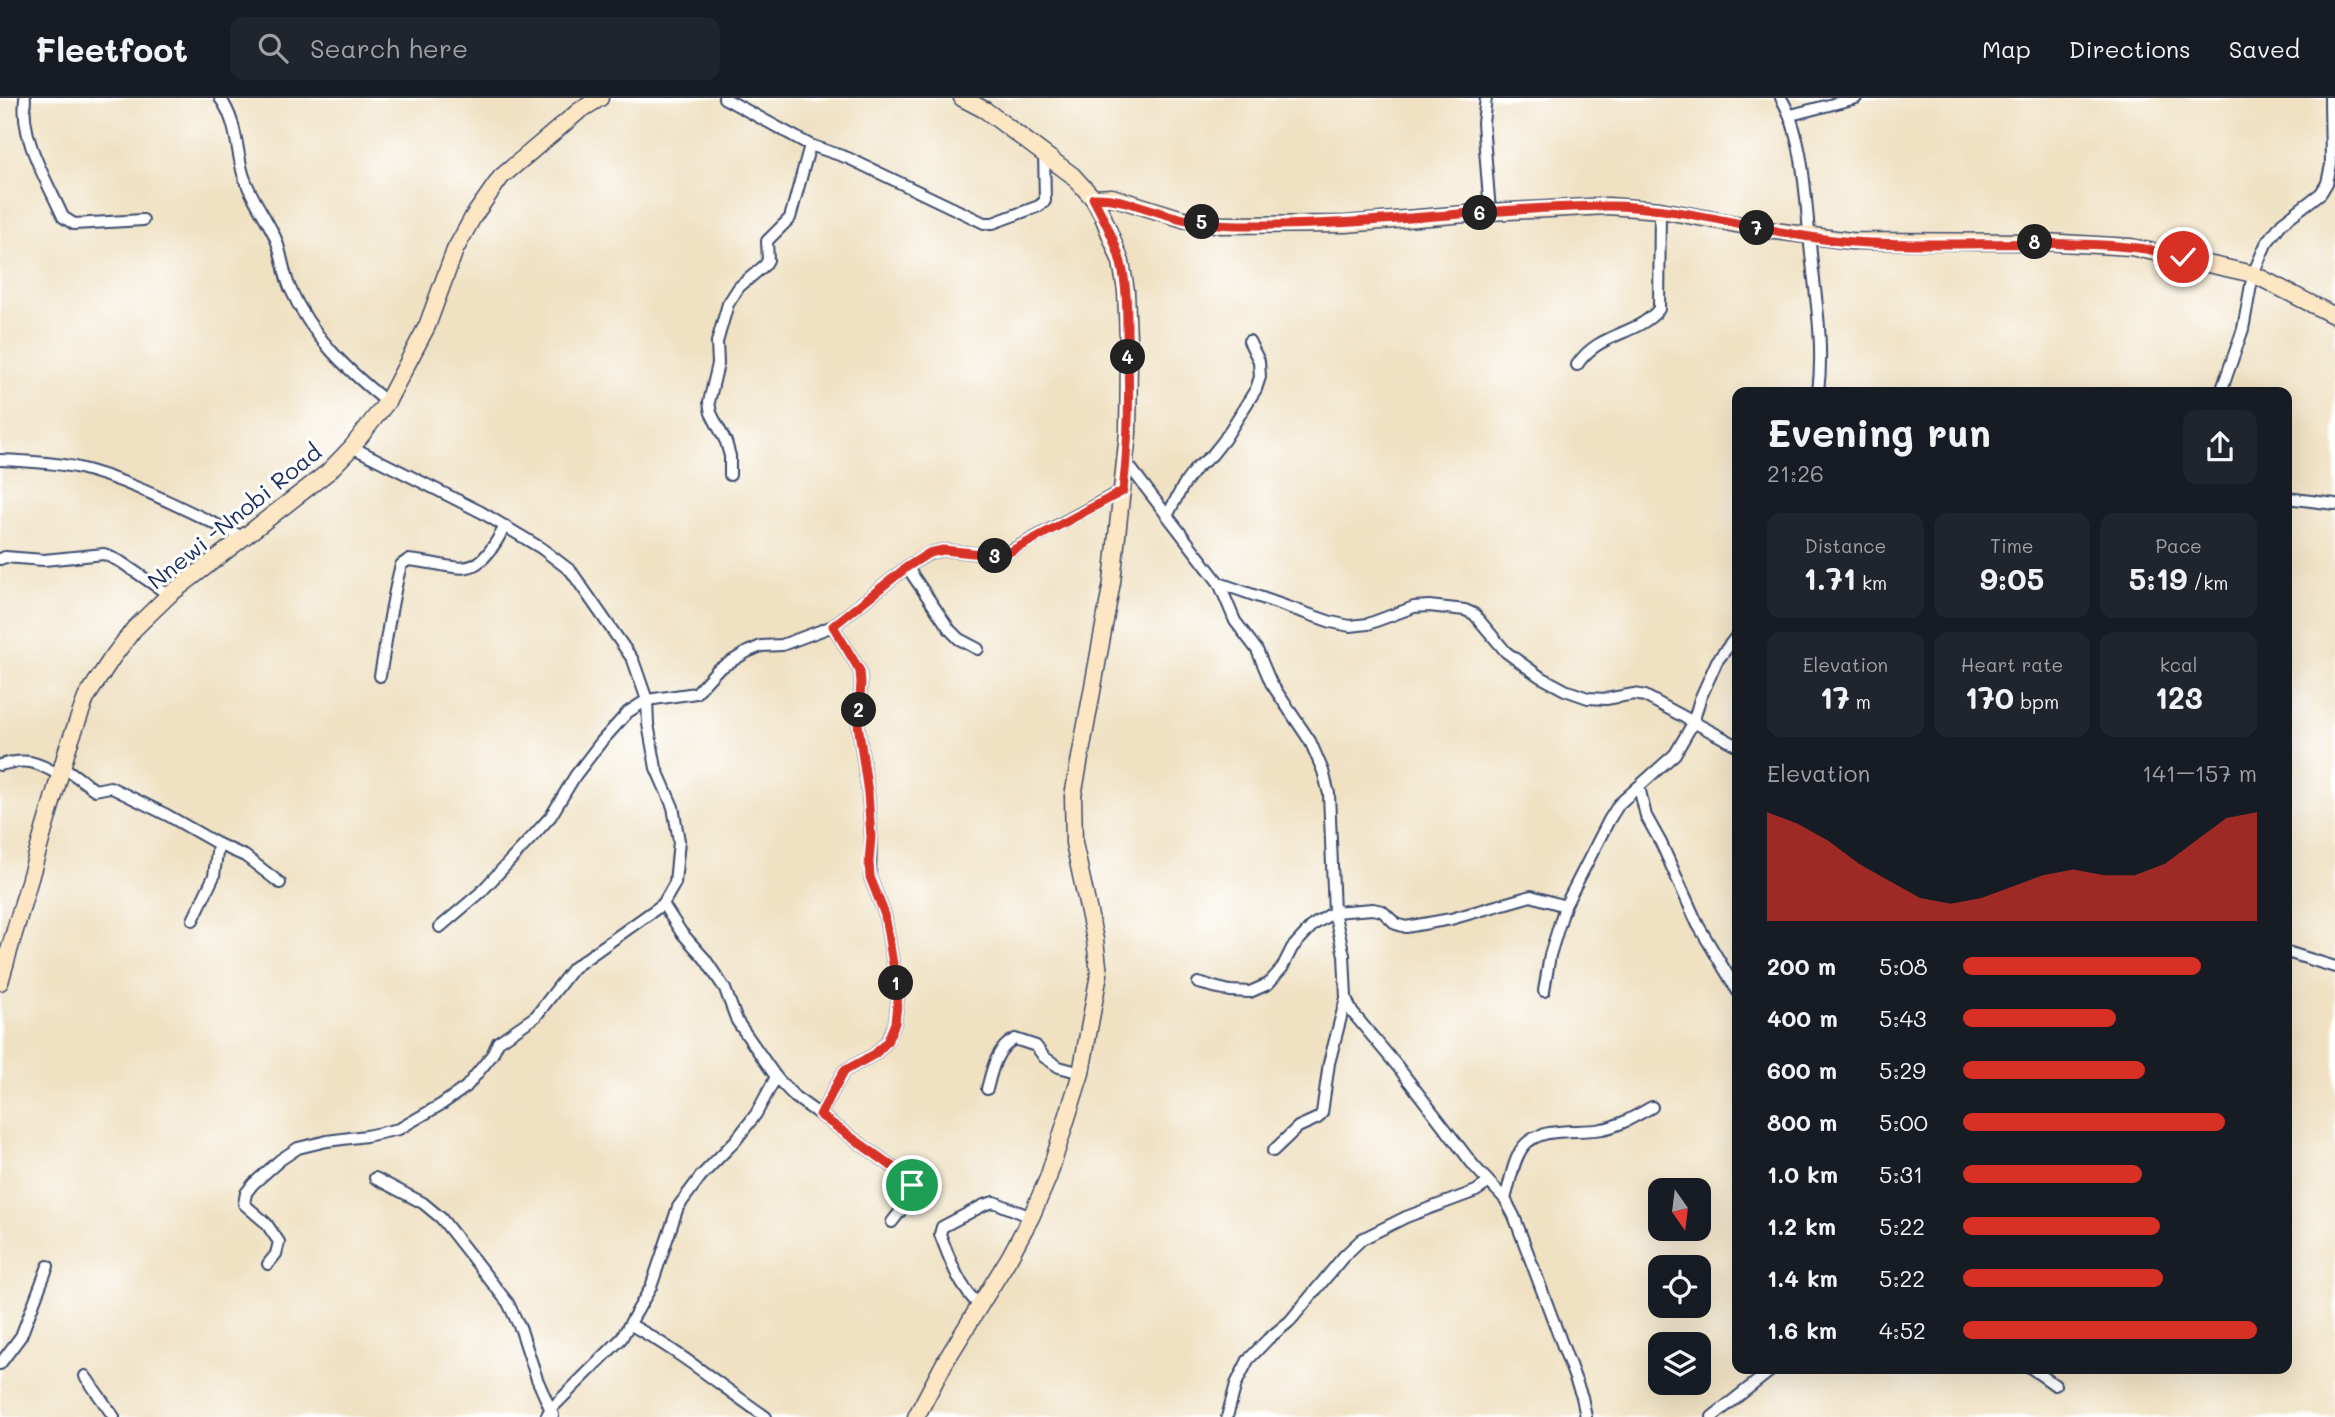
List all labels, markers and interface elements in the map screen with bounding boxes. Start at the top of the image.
search box [230,17,720,80]
text: Fleetfoot [35,27,188,70]
icon: search [254,29,292,67]
text: Search here [310,31,468,65]
text: Map [1982,33,2031,64]
text: Directions [2069,33,2191,64]
text: Saved [2229,33,2300,64]
pin: 6 [1462,195,1498,230]
text: 6 [1474,200,1485,225]
pin: 5 [1184,204,1220,240]
text: 5 [1196,209,1207,234]
pin: 7 [1740,211,1774,246]
text: 7 [1751,215,1762,240]
pin: 8 [2018,225,2052,260]
pin [2153,227,2213,287]
text: 8 [2029,229,2040,254]
icon: check [2164,238,2202,276]
pin: 4 [1110,340,1146,374]
text: 4 [1121,344,1134,369]
text: Evening run [1767,407,1991,457]
button: share [2183,410,2257,484]
street label: Nnewi -Nnobi Road [141,436,327,596]
text: 21:26 [1767,458,1824,488]
text: Distance [1804,533,1886,558]
text: Time [1990,533,2034,558]
text: Pace [2155,533,2202,558]
pin: 3 [978,538,1012,574]
text: 3 [989,543,1000,568]
text: 1.71 [1803,558,1856,598]
text: 9:05 [1980,558,2044,598]
text: 5:19 [2129,558,2187,598]
text: km [1856,570,1887,595]
text: /km [2187,570,2228,595]
text: Elevation [1803,652,1888,677]
text: Heart rate [1961,652,2063,677]
text: kcal [2160,652,2198,677]
text: 17 [1820,677,1850,717]
text: 170 [1965,677,2014,717]
text: 123 [2155,677,2203,717]
text: m [1850,689,1871,714]
text: bpm [2014,689,2059,714]
pin: 2 [842,692,876,728]
text: 2 [853,697,864,722]
text: Elevation [1767,758,1870,788]
text: 141–157 m [2142,758,2257,788]
text: 200 m [1767,951,1836,981]
text: 5:08 [1879,951,1928,981]
pin: 1 [878,966,914,1001]
text: 1 [891,970,900,995]
text: 400 m [1767,1003,1838,1033]
text: 5:43 [1879,1003,1927,1033]
text: 600 m [1767,1055,1837,1085]
text: 5:29 [1879,1055,1926,1085]
text: 800 m [1767,1107,1837,1137]
text: 5:00 [1879,1107,1928,1137]
pin [882,1155,942,1215]
text: 1.0 km [1767,1159,1838,1189]
text: 5:31 [1879,1159,1923,1189]
icon: arrive [893,1166,931,1204]
north arrow [1648,1178,1712,1241]
map controls [1648,1178,1711,1395]
text: 1.2 km [1767,1211,1836,1241]
text: 5:22 [1879,1211,1925,1241]
button: locate [1648,1255,1711,1318]
text: 1.4 km [1767,1263,1838,1293]
text: 5:22 [1879,1263,1925,1293]
text: 1.6 km [1767,1315,1837,1345]
text: 4:52 [1879,1315,1926,1345]
button: layers [1648,1332,1711,1395]

